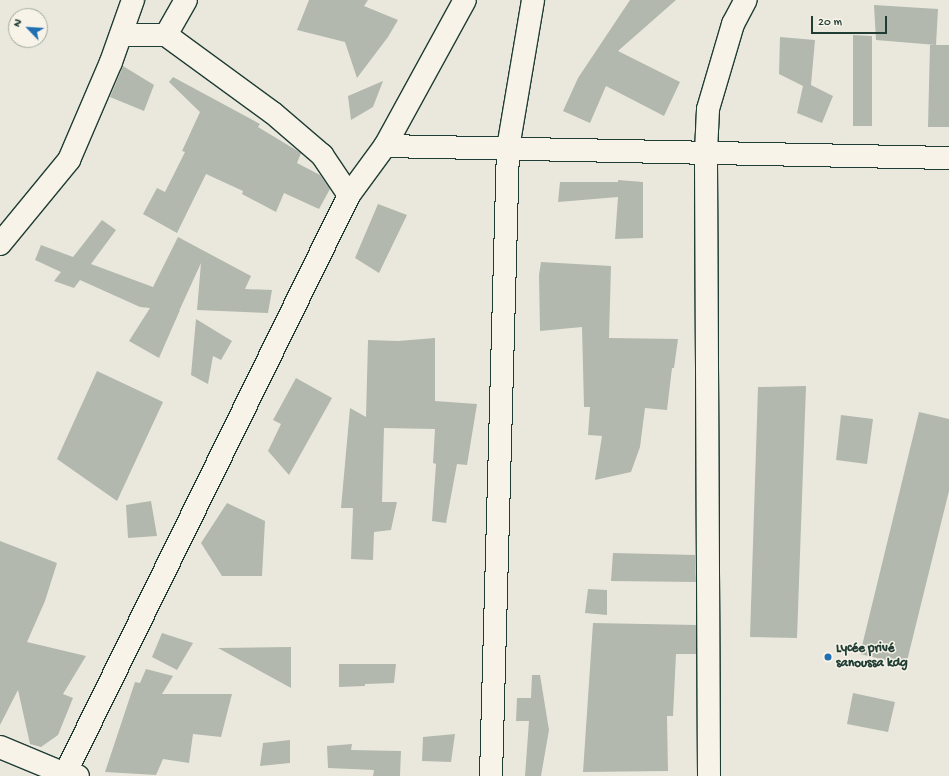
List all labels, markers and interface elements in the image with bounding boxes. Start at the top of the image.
north arrow [8,8,48,48]
scale bar [813,8,889,34]
text: 20 m [818,16,842,30]
text: N [11,18,25,29]
place label: Lycée privé sanoussa kdg [836,642,908,673]
marker: Lycée privé sanoussa kdg [823,652,833,662]

